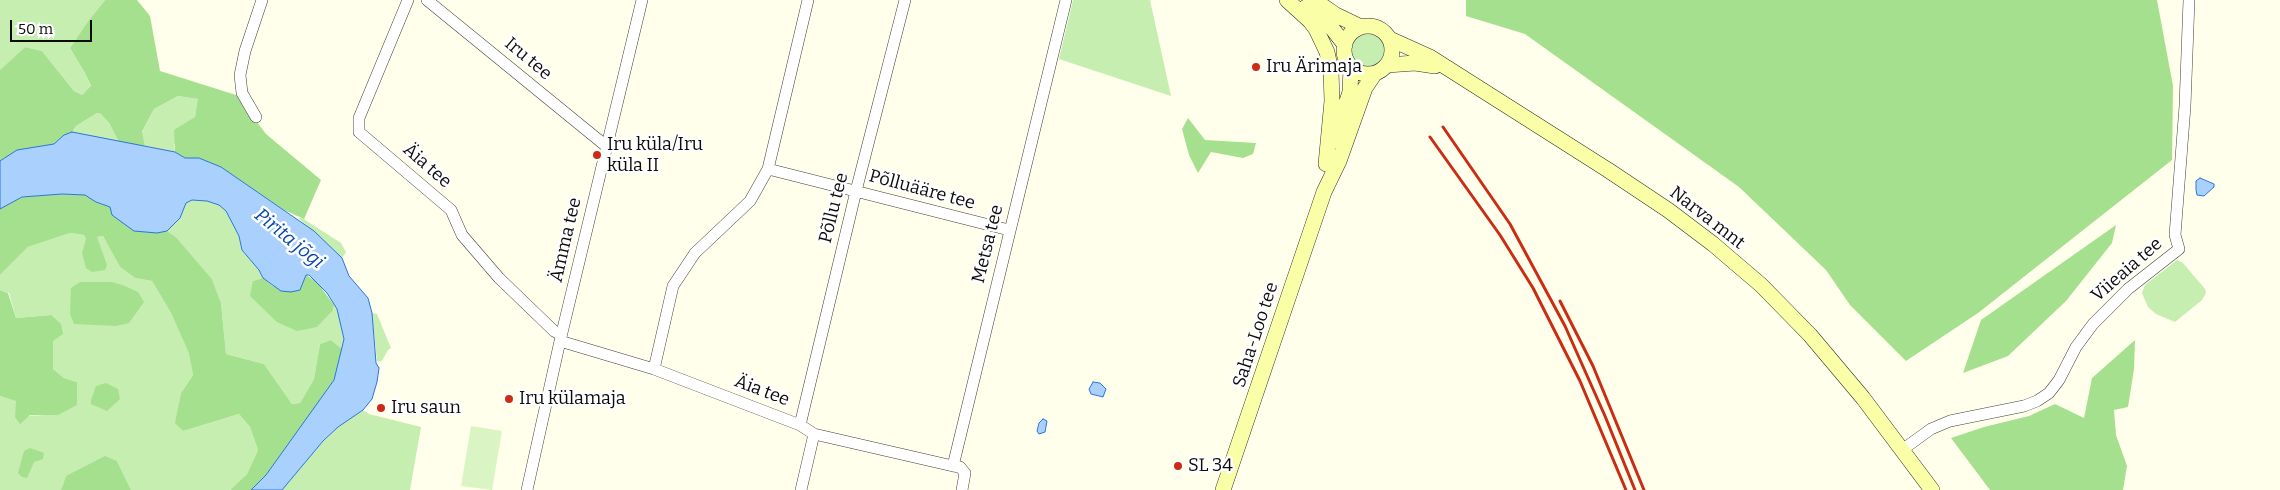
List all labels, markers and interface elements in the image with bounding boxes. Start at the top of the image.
scale bar [12,10,95,42]
text: 50 m [18,20,53,38]
street label: Iru tee [500,33,556,85]
place label: Iru Ärimaja [1266,56,1362,78]
marker: Iru Ärimaja [1250,61,1262,73]
place label: Iru küla/Iru küla II [607,134,703,176]
street label: Äia tee [398,139,456,193]
marker: Iru küla/Iru küla II [591,149,603,161]
street label: Põlluääre tee [867,165,977,215]
street label: Põllu tee [815,171,853,245]
street label: Narva mnt [1665,182,1749,254]
street label: Ämma tee [546,196,586,284]
street label: Metsa tee [968,203,1008,285]
water label: Pirita jõgi [250,204,328,274]
street label: Viieaia tee [2087,233,2167,307]
street label: Saha-Loo tee [1229,280,1283,390]
street label: Äia tee [732,371,792,411]
place label: Iru külamaja [519,388,626,410]
marker: Iru külamaja [503,393,515,405]
place label: Iru saun [391,397,461,419]
marker: Iru saun [375,402,387,414]
place label: SL 34 [1188,455,1233,477]
marker: SL 34 [1172,460,1184,472]

